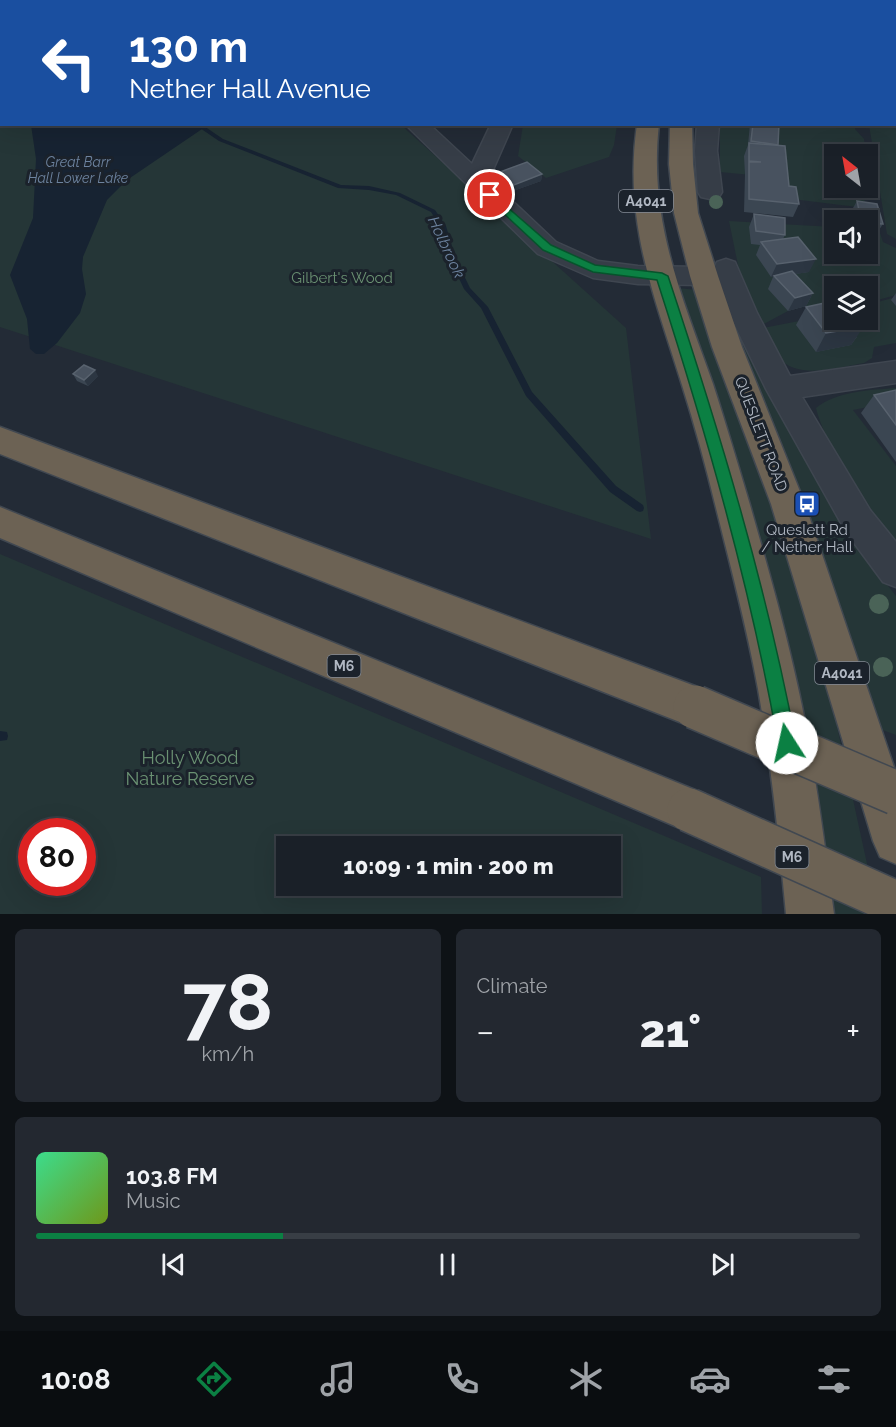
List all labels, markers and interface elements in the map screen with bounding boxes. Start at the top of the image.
text: 130 m [129,23,248,72]
icon: left [30,24,108,102]
text: Nether Hall Avenue [129,73,371,104]
north arrow [824,144,878,198]
map controls [824,144,878,330]
water label: Great Barr Hall Lower Lake [28,154,129,186]
pin [464,169,515,220]
icon: arrive [473,178,506,211]
road number: A4041 [619,190,673,212]
button: sound [824,210,878,264]
water label: Holbrook [424,213,469,282]
park label: Gilbert's Wood [291,269,393,287]
button: layers [824,276,878,330]
street label: QUESLETT ROAD [731,374,791,494]
bus stop icon: Queslett Rd / Nether Hall [792,489,822,519]
place label: Queslett Rd / Nether Hall [761,521,854,556]
road number: M6 [328,655,360,677]
road number: A4041 [815,662,869,684]
position arrow [755,711,819,775]
park label: Holly Wood Nature Reserve [126,747,255,789]
speed limit sign: 80 [18,818,96,896]
road number: M6 [776,846,808,868]
text: 10:09 · 1 min · 200 m [343,853,554,879]
text: 78 [182,957,273,1048]
text: Climate [477,974,548,998]
text: 21° [640,1005,701,1058]
text: − [477,1012,494,1051]
text: + [846,1012,860,1051]
text: km/h [201,1042,254,1066]
text: 103.8 FM [126,1163,218,1189]
text: Music [126,1189,180,1213]
icon: previous [157,1248,190,1281]
icon: pause [431,1248,464,1281]
icon: next [706,1248,739,1281]
icon: directions [193,1358,235,1400]
icon: music [317,1358,359,1400]
icon: phone [441,1358,483,1400]
icon: climate [565,1358,607,1400]
icon: car [689,1358,731,1400]
icon: filters [813,1358,855,1400]
text: 10:08 [41,1364,111,1395]

